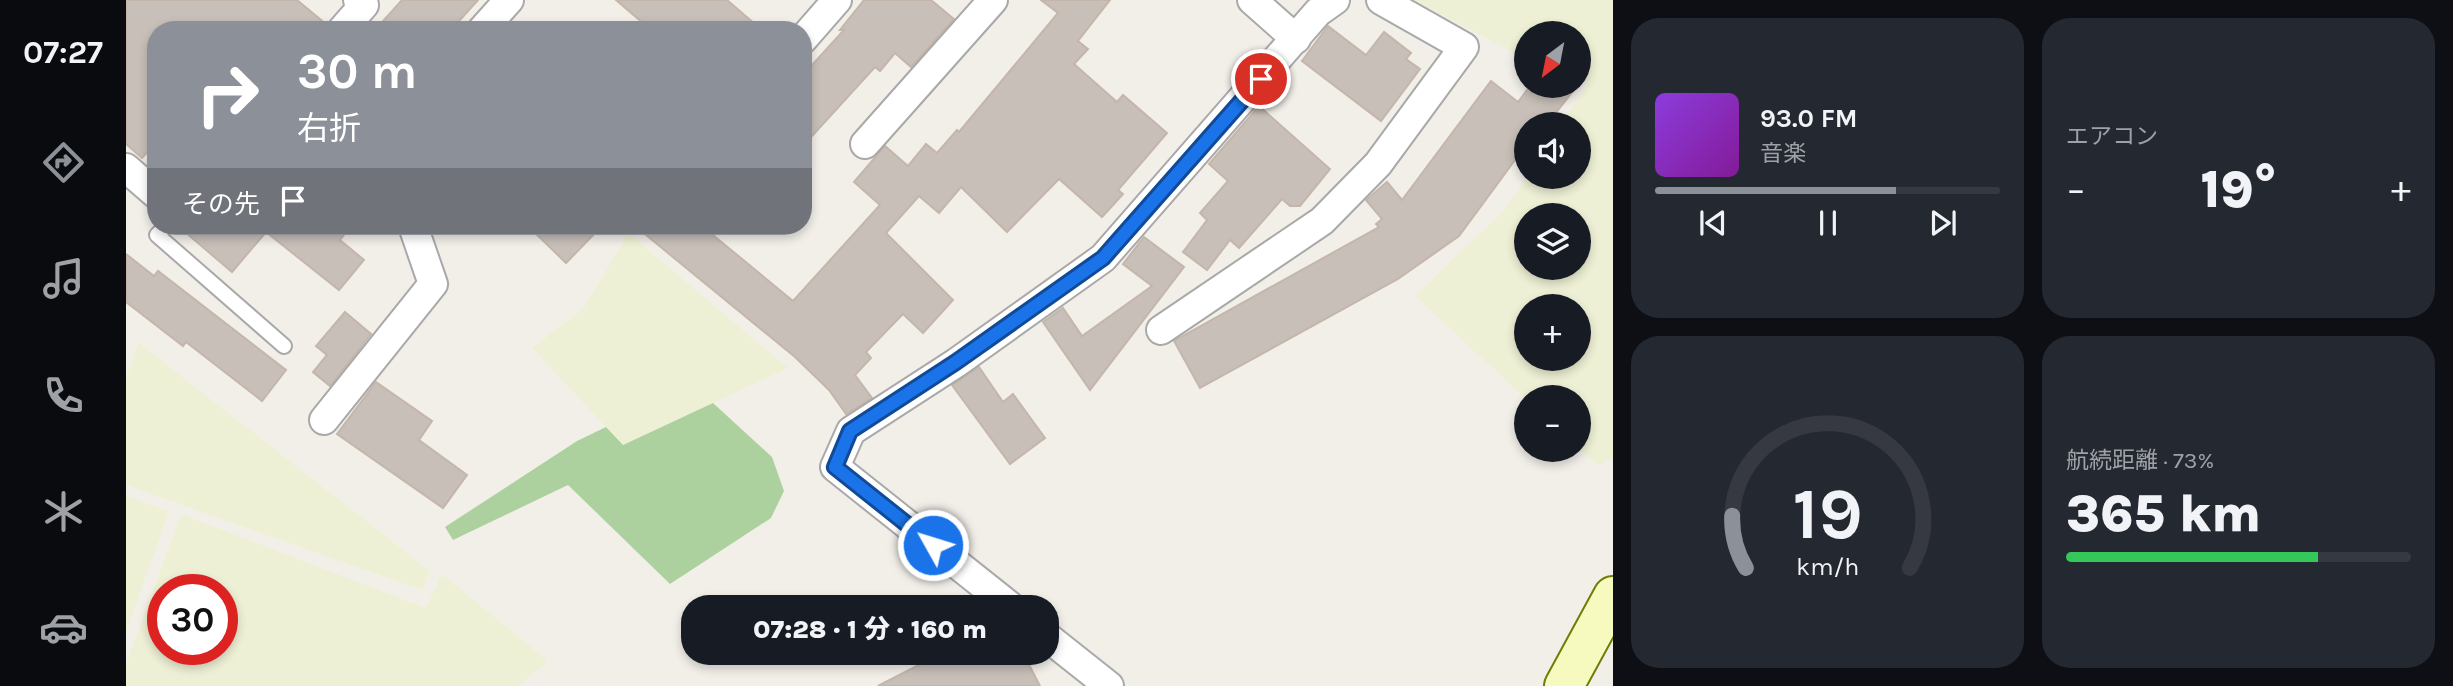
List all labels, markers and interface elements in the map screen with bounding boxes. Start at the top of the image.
north arrow [1514,21,1591,98]
map controls [1514,21,1591,462]
text: 07:27 [23,34,103,71]
text: 30 m [297,43,417,100]
icon: right [182,49,273,140]
pin [1231,49,1291,109]
icon: arrive [1242,60,1280,98]
text: 93.0 FM [1760,103,1858,134]
text: 右折 [297,110,361,147]
button: sound [1514,112,1591,189]
text: エアコン [2066,123,2158,150]
icon: directions [39,138,88,187]
text: 音楽 [1760,140,1806,167]
text: 19° [2200,159,2277,220]
text: − [2066,167,2086,212]
text: + [2391,167,2411,212]
icon: arrive [274,182,312,220]
text: その先 [182,189,260,220]
button: layers [1514,203,1591,280]
icon: previous [1694,204,1732,242]
icon: pause [1809,204,1847,242]
icon: next [1924,204,1962,242]
icon: music [39,254,88,303]
button: + [1514,294,1591,371]
icon: phone [39,371,88,420]
button: − [1514,385,1591,462]
text: 航続距離 · 73% [2066,447,2214,474]
text: 19 [1792,471,1863,556]
text: 365 km [2066,483,2261,544]
icon: climate [39,487,88,536]
position arrow [896,508,970,582]
text: km/h [1796,552,1859,581]
speed limit sign: 30 [147,574,238,665]
icon: car [39,603,88,652]
text: 07:28 · 1 分 · 160 m [753,614,987,645]

